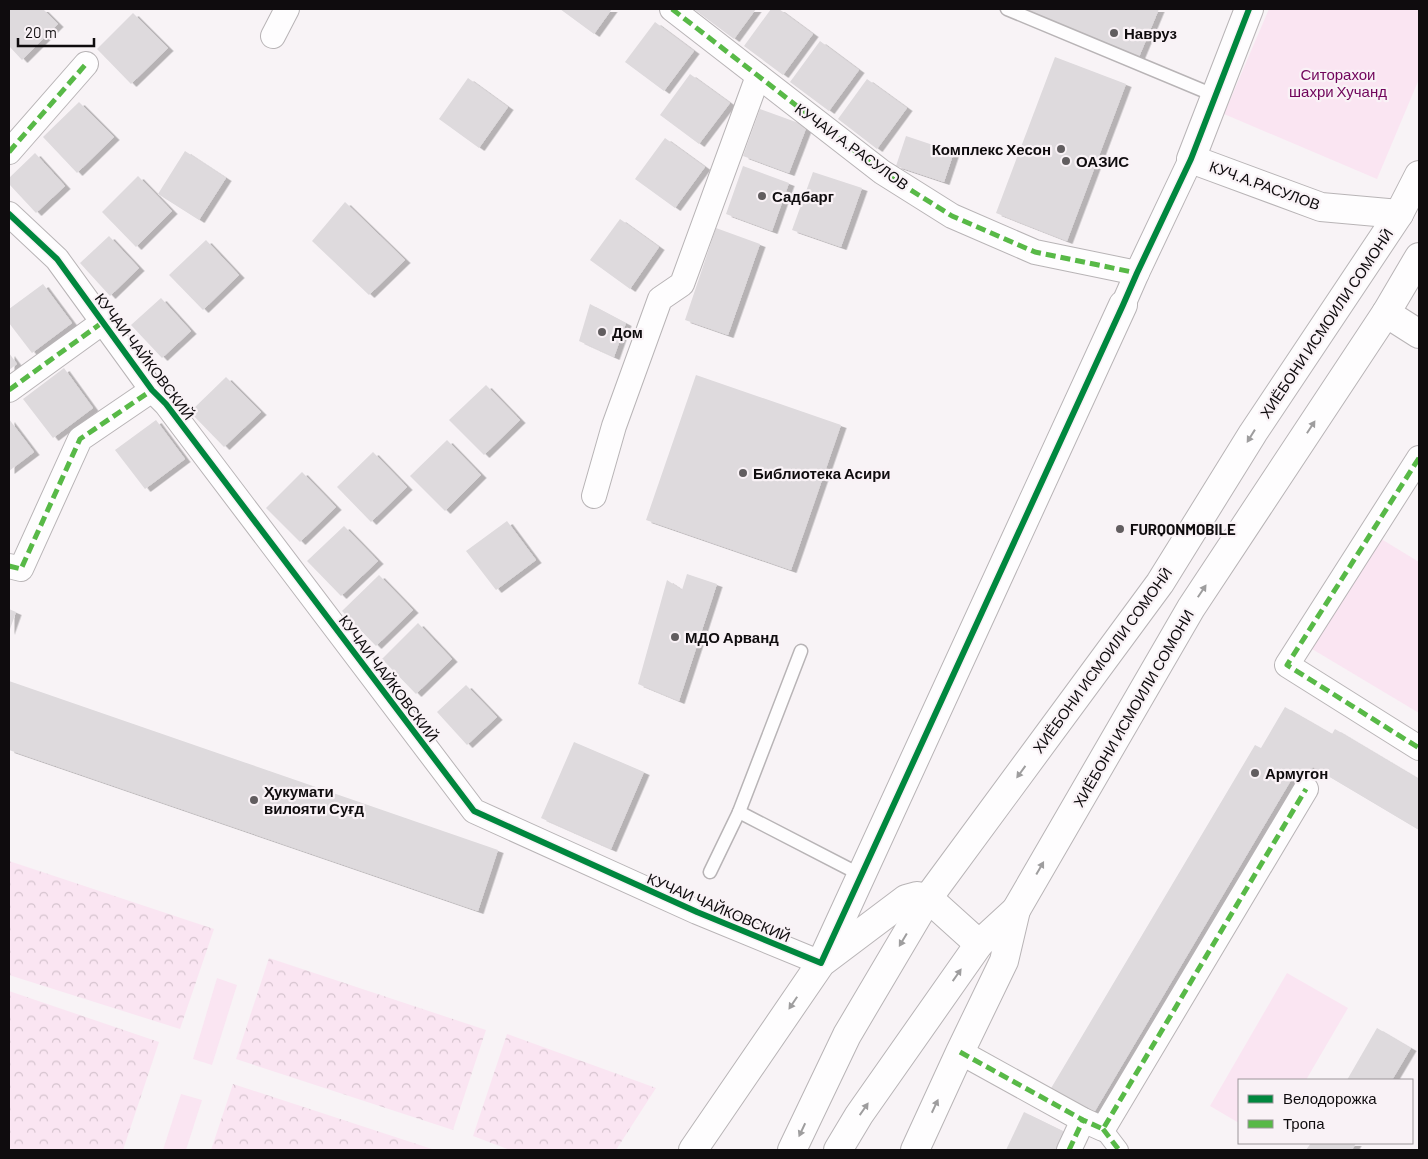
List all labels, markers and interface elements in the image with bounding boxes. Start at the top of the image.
scale bar [18,15,94,47]
text: 20 m [25,23,57,41]
place label: Навруз [1124,24,1177,42]
marker: Навруз [1108,27,1120,39]
park label: Ситорахои шахри Хучанд [1289,65,1387,100]
street label: КУЧАИ А.РАСУЛОВ [792,99,912,193]
place label: Комплекс Хесон [932,140,1051,158]
marker: Комплекс Хесон [1055,143,1067,155]
place label: ОАЗИС [1076,152,1129,170]
marker: ОАЗИС [1060,155,1072,167]
street label: КУЧ.А.РАСУЛОВ [1207,157,1323,213]
place label: Садбарг [772,187,834,205]
marker: Садбарг [756,190,768,202]
street label: ХИЁБОНИ ИСМОИЛИ СОМОНӢ [1256,225,1396,421]
street label: КУЧАИ ЧАЙКОВСКИЙ [92,289,198,423]
place label: Дом [612,323,643,341]
marker: Дом [596,326,608,338]
one-way arrow [1306,420,1316,434]
one-way arrow [1246,430,1256,443]
place label: Библиотека Асири [753,464,891,482]
marker: Библиотека Асири [737,467,749,479]
place label: FURQONMOBILE [1130,520,1236,538]
marker: FURQONMOBILE [1114,523,1126,535]
street label: ХИЁБОНИ ИСМОИЛИ СОМОНӢ [1029,564,1175,756]
one-way arrow [1197,585,1207,598]
street label: ХИЁБОНИ ИСМОИЛИ СОМОНИ [1069,606,1197,810]
street label: КУЧАИ ЧАЙКОВСКИЙ [336,611,442,745]
place label: МДО Арванд [685,628,779,646]
marker: МДО Арванд [669,631,681,643]
place label: Армугон [1265,764,1328,782]
one-way arrow [1015,765,1026,778]
marker: Армугон [1249,767,1261,779]
place label: Ҳукумати вилояти Суғд [264,782,364,817]
marker: Ҳукумати вилояти Суғд [248,794,260,806]
one-way arrow [1036,861,1045,874]
street label: КУЧАИ ЧАЙКОВСКИЙ [645,869,793,945]
one-way arrow [898,933,907,947]
one-way arrow [952,969,962,982]
one-way arrow [788,997,798,1010]
legend [1238,1079,1413,1144]
text: Велодорожка [1283,1089,1377,1107]
one-way arrow [931,1099,939,1113]
one-way arrow [859,1102,869,1115]
text: Тропа [1283,1114,1325,1132]
one-way arrow [798,1123,806,1137]

